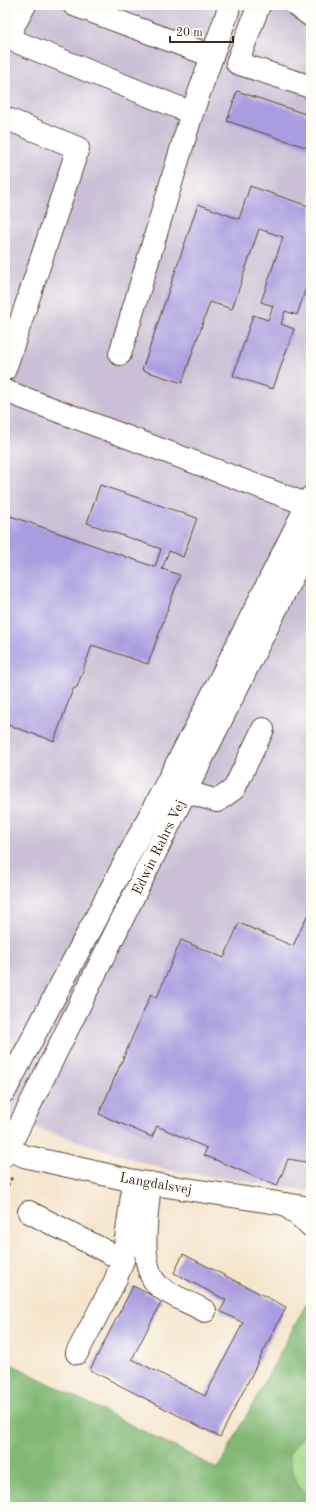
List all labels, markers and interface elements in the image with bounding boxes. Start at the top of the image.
scale bar [170,18,233,44]
text: 20 m [176,27,203,39]
street label: Edwin Rahrs Vej [130,798,188,897]
street label: Langdalsvej [119,1171,193,1197]

